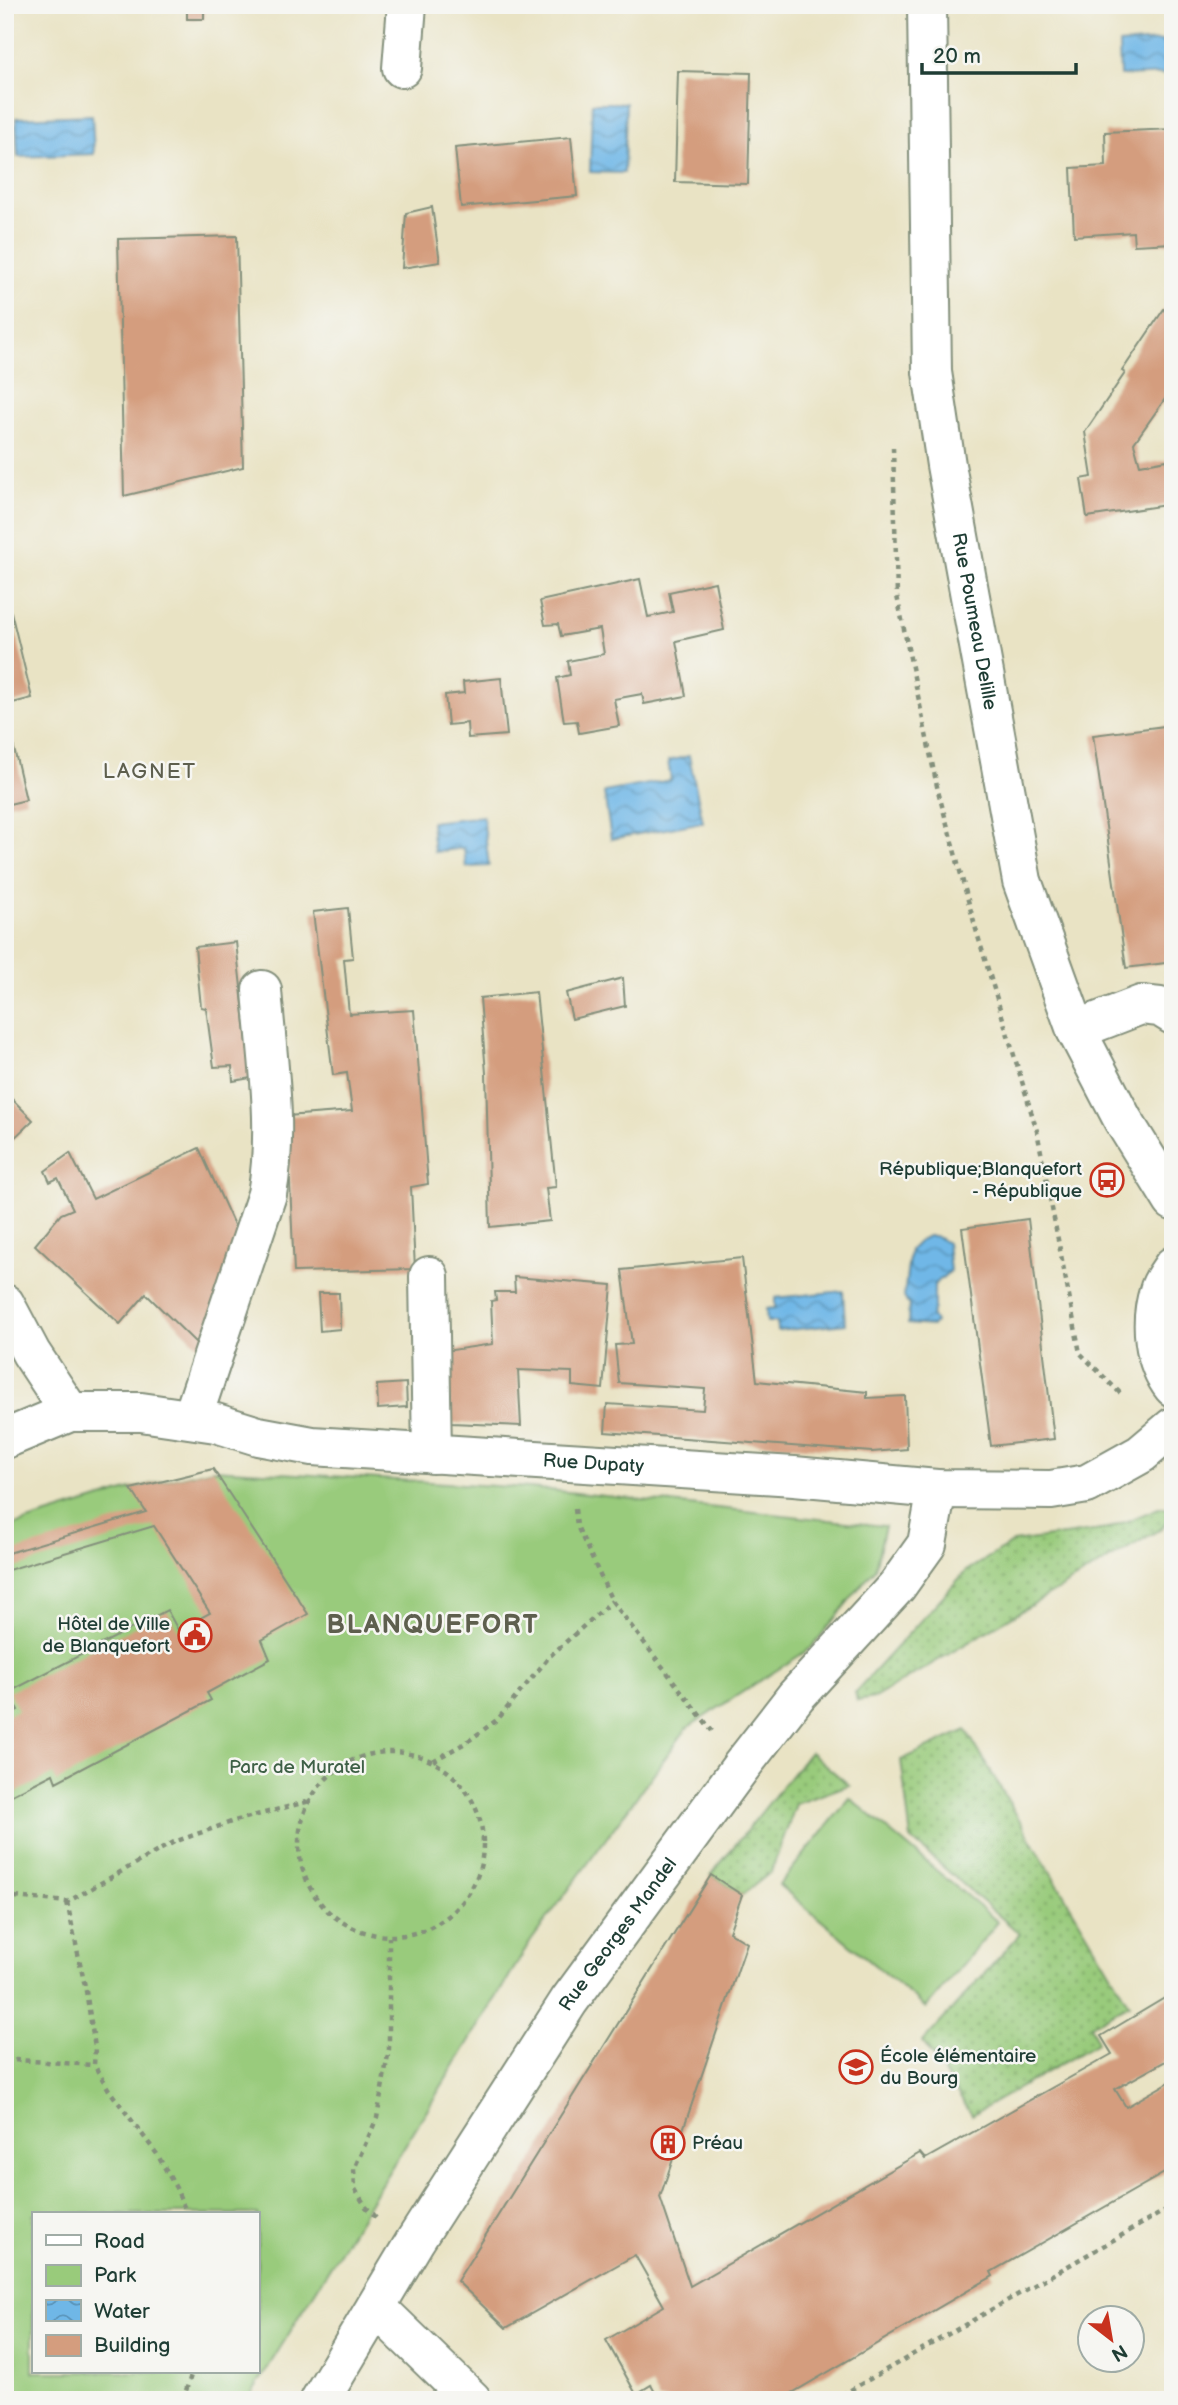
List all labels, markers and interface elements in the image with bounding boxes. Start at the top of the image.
scale bar [922,32,1076,76]
text: 20 m [933,44,981,69]
street label: Rue Poumeau Delille [947,531,1002,712]
district label: LAGNET [103,759,197,784]
place label: République;Blanquefort - République [879,1158,1082,1203]
bus stop icon: République;Blanquefort - République [1088,1161,1126,1199]
street label: Rue Dupaty [542,1449,645,1478]
district label: BLANQUEFORT [326,1610,540,1641]
place label: Hôtel de Ville de Blanquefort [42,1613,170,1658]
public building icon: Hôtel de Ville de Blanquefort [176,1616,214,1654]
park label: Parc de Muratel [229,1756,365,1779]
street label: Rue Georges Mandel [554,1853,682,2015]
place label: École élémentaire du Bourg [880,2044,1036,2090]
school or university icon: École élémentaire du Bourg [837,2048,875,2086]
building icon: Préau [649,2124,687,2162]
place label: Préau [692,2132,743,2155]
legend [32,2212,259,2374]
text: Road [94,2229,145,2254]
text: Park [94,2263,137,2288]
text: Water [94,2299,150,2324]
north arrow [1076,2304,1146,2374]
text: Building [94,2333,170,2358]
text: N [1107,2339,1131,2366]

